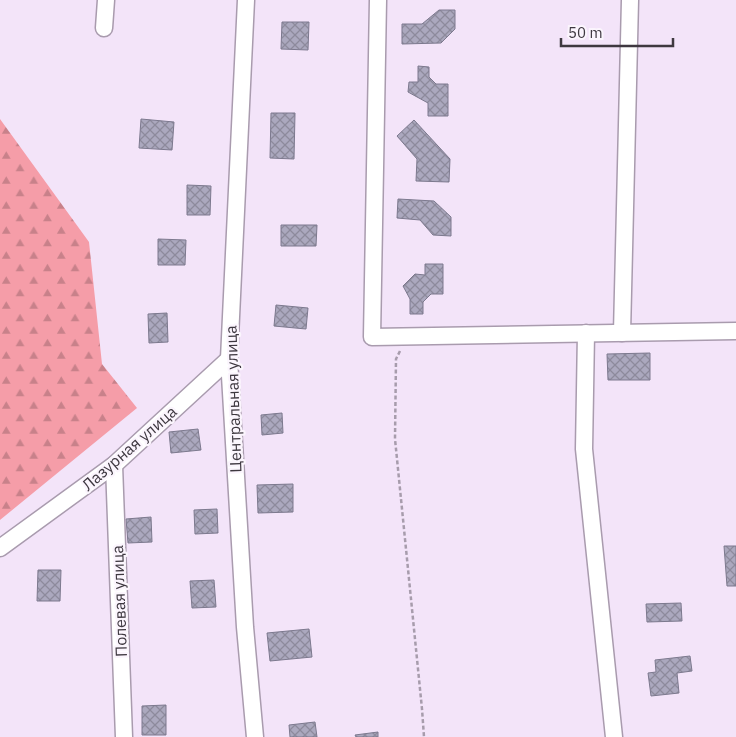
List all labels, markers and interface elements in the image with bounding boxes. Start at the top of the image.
scale bar [561,15,674,47]
text: 50 m [568,23,603,42]
street label: Центральная улица [220,325,246,473]
street label: Лазурная улица [77,401,181,495]
street label: Полевая улица [107,544,131,657]

